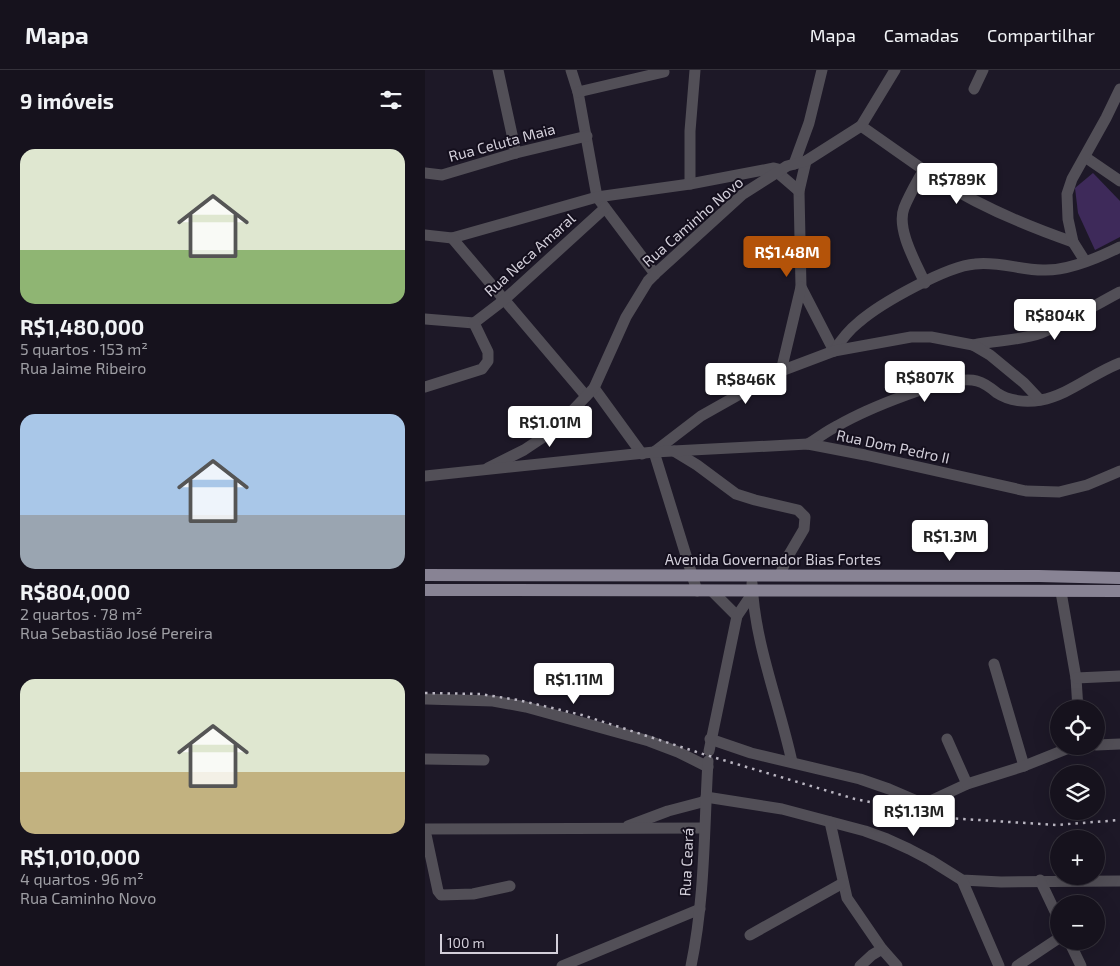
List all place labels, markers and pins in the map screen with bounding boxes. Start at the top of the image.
pin: R$789K [916,162,998,205]
pin: R$1.48M [741,236,833,278]
pin: R$804K [1014,298,1096,341]
pin: R$807K [884,360,966,403]
pin: R$846K [705,362,787,405]
pin: R$1.01M [504,406,596,448]
pin: R$1.3M [909,520,991,562]
pin: R$1.11M [528,662,620,705]
pin: R$1.13M [868,794,960,837]

